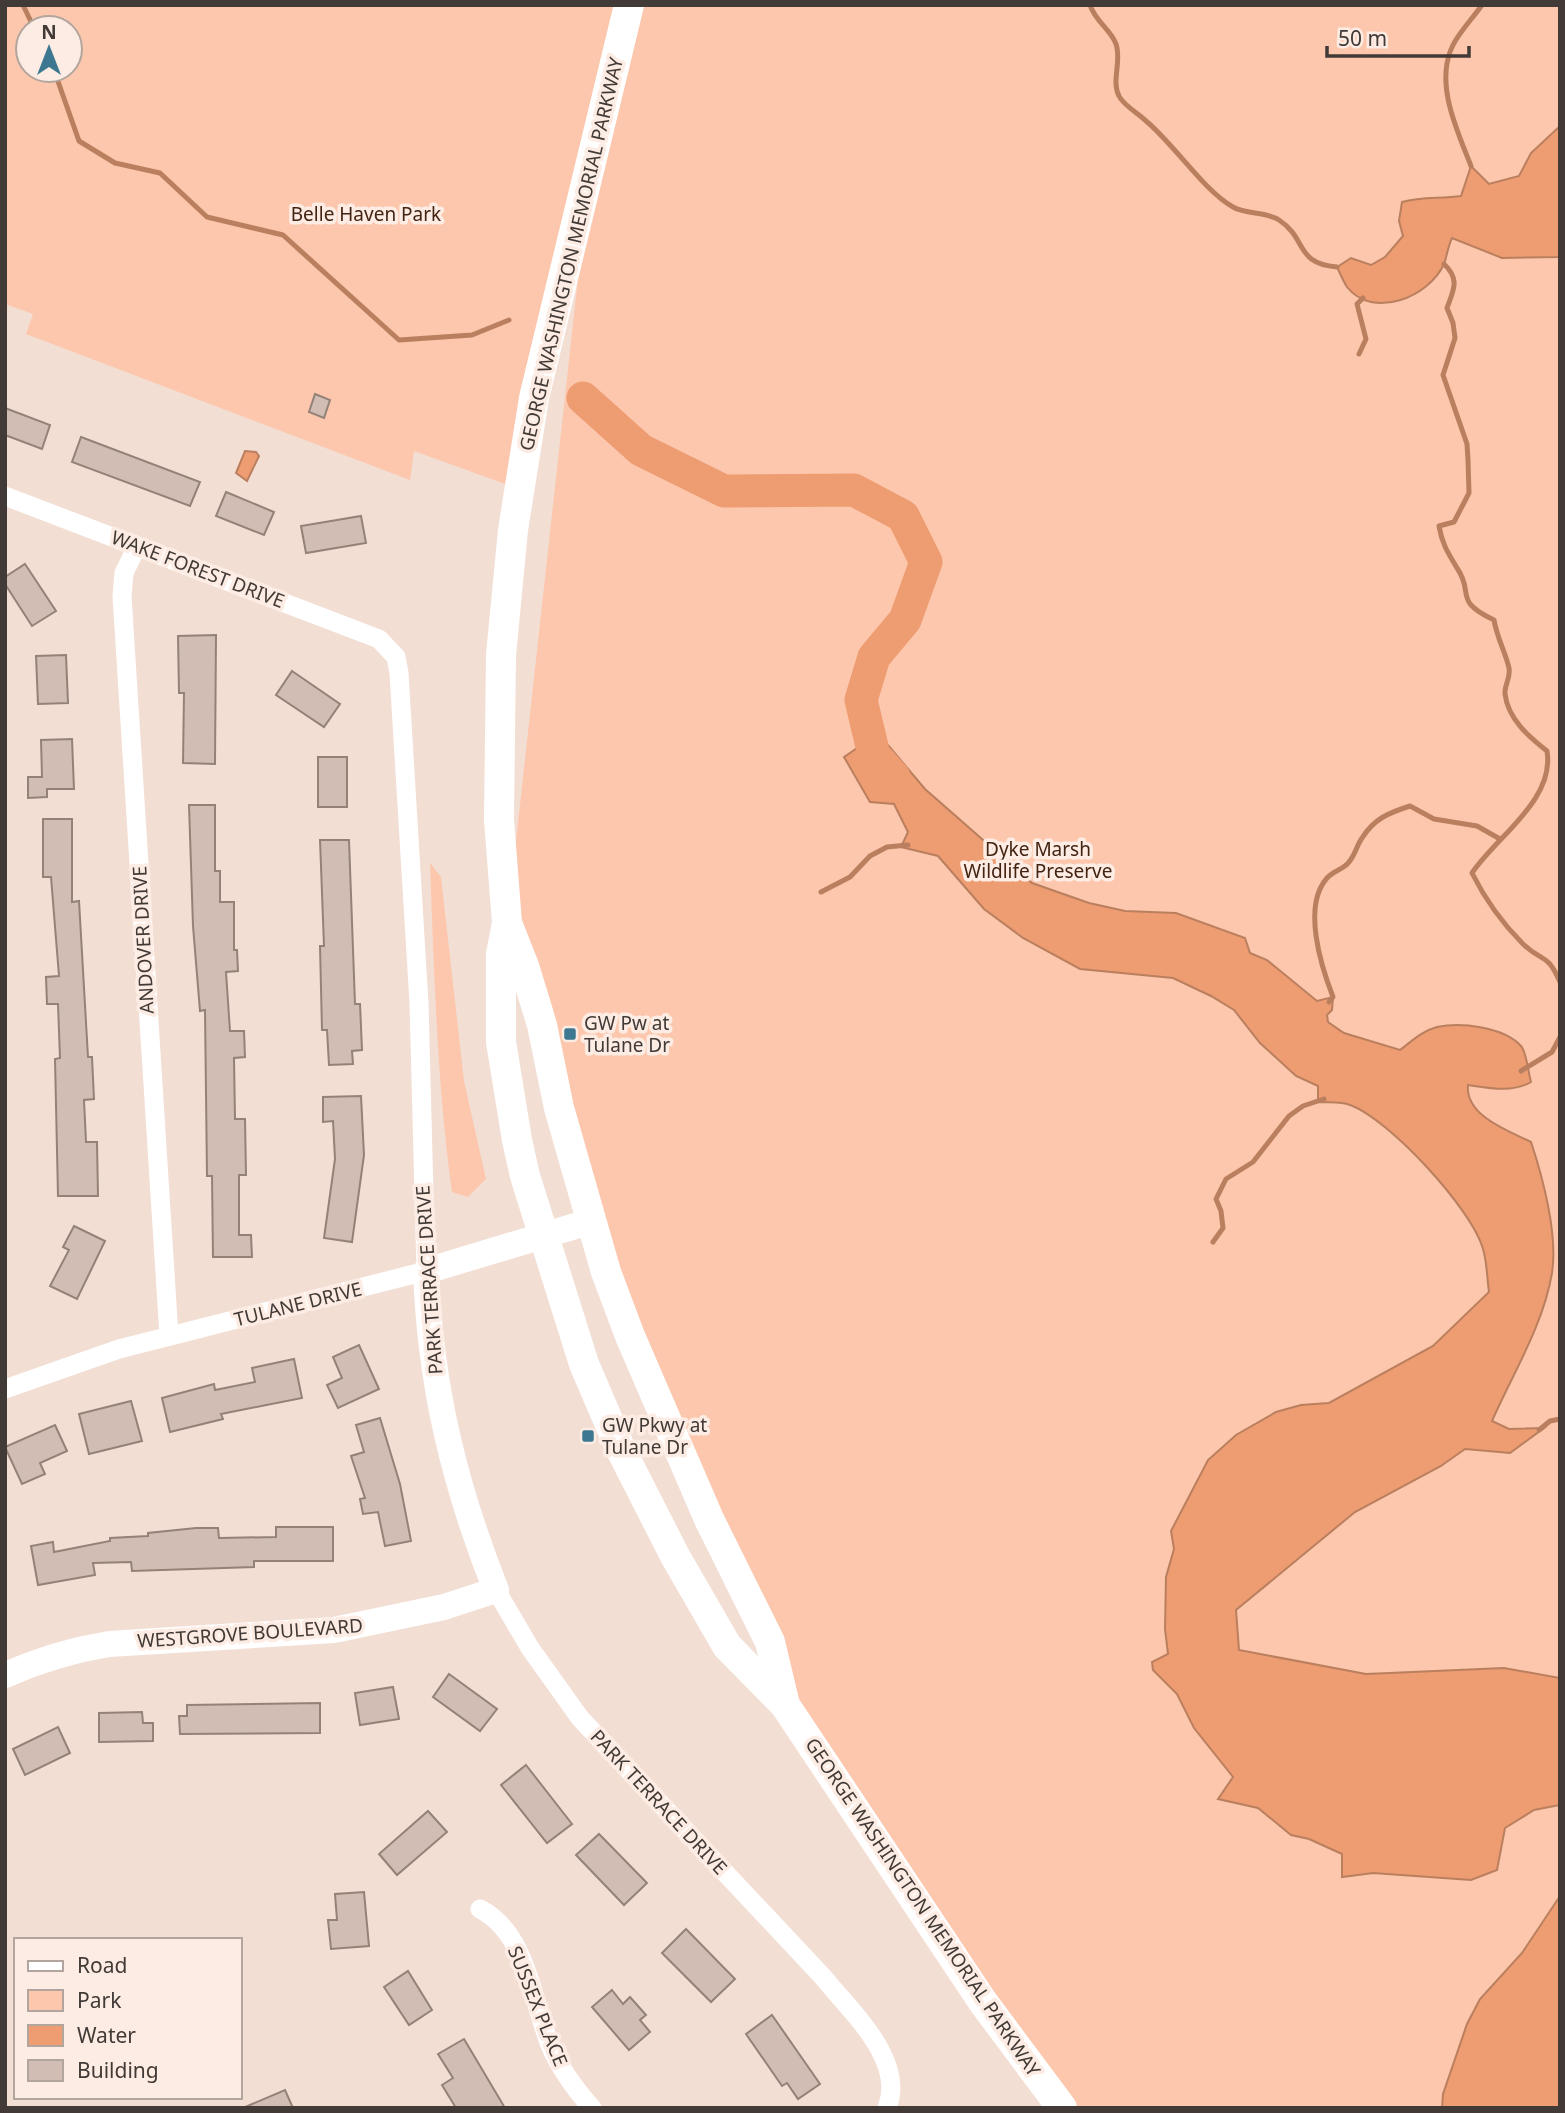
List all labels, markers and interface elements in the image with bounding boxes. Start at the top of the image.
north arrow [14,14,84,84]
scale bar [1327,14,1469,58]
text: N [41,19,57,45]
text: 50 m [1338,24,1387,52]
street label: GEORGE WASHINGTON MEMORIAL PARKWAY [513,54,629,453]
park label: Belle Haven Park [291,201,441,227]
street label: WAKE FOREST DRIVE [108,524,288,614]
park label: Dyke Marsh Wildlife Preserve [964,836,1112,884]
street label: ANDOVER DRIVE [126,865,160,1015]
place label: GW Pw at Tulane Dr [584,1010,670,1058]
marker: GW Pw at Tulane Dr [562,1026,578,1042]
street label: PARK TERRACE DRIVE [409,1185,449,1375]
street label: TULANE DRIVE [231,1276,365,1332]
place label: GW Pkwy at Tulane Dr [602,1412,707,1460]
marker: GW Pkwy at Tulane Dr [580,1428,596,1444]
street label: WESTGROVE BOULEVARD [136,1612,364,1654]
street label: PARK TERRACE DRIVE [585,1724,733,1880]
street label: GEORGE WASHINGTON MEMORIAL PARKWAY [799,1733,1047,2082]
legend [14,1938,242,2099]
street label: SUSSEX PLACE [502,1942,574,2070]
text: Road [77,1951,127,1979]
text: Park [77,1986,122,2014]
text: Water [77,2021,136,2049]
text: Building [77,2056,159,2084]

